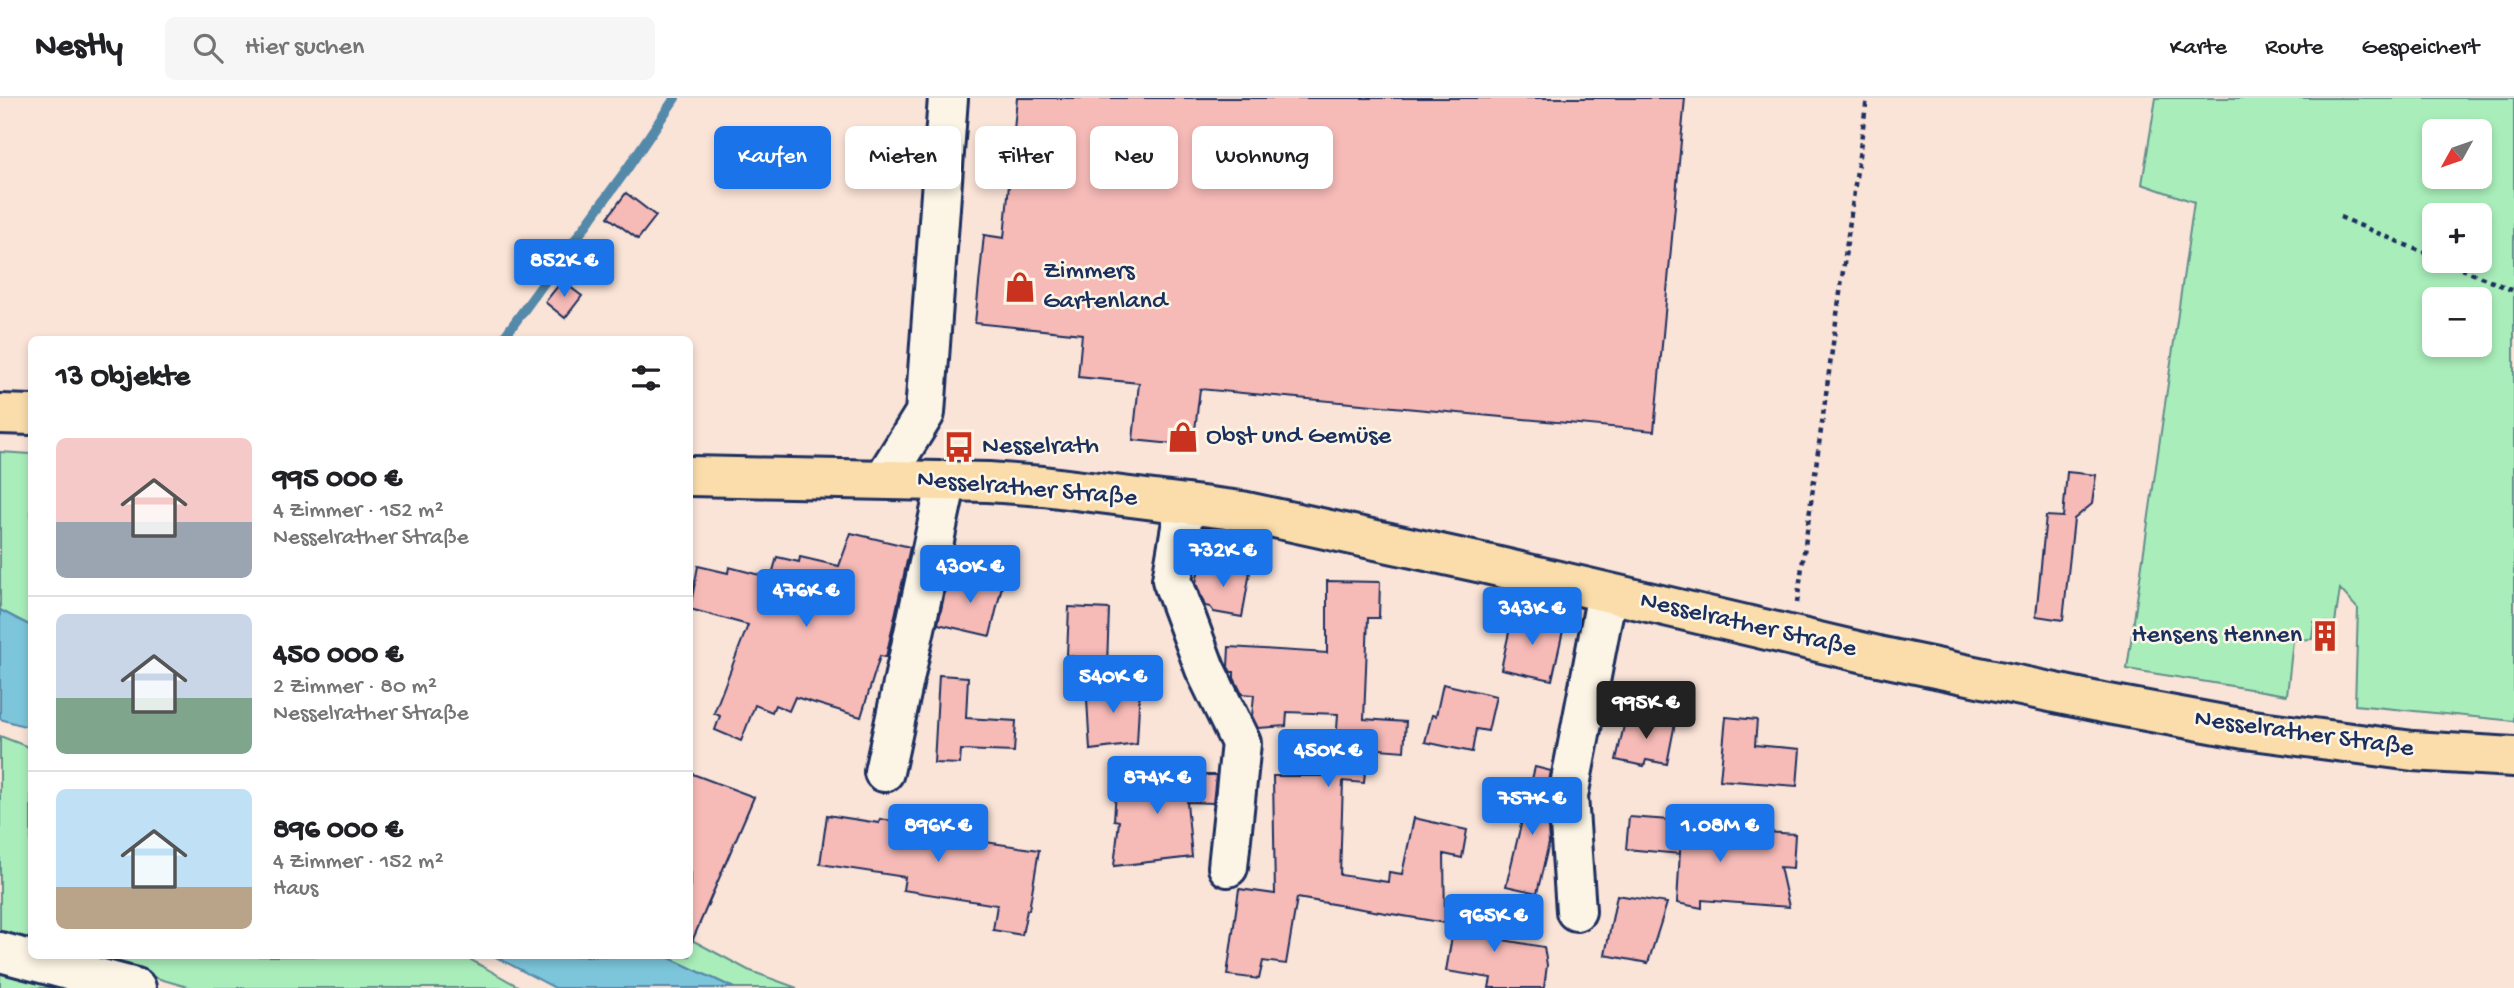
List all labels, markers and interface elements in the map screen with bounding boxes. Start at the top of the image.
search box [165,17,655,80]
text: Nestly [35,29,123,67]
icon: search [189,29,227,67]
text: Hier suchen [245,33,364,64]
text: Karte [2170,34,2227,63]
text: Route [2265,34,2324,63]
text: Gespeichert [2362,34,2479,63]
north arrow [2422,119,2492,189]
map controls [2422,119,2492,357]
chip: Kaufen [714,126,831,189]
chip: Mieten [845,126,961,189]
chip: Filter [975,126,1076,189]
chip: Neu [1090,126,1178,189]
chip: Wohnung [1192,126,1333,189]
button: + [2422,203,2492,273]
pin: 852K € [507,240,621,299]
text: 852K € [530,248,598,275]
place label: Zimmers Gartenland [1043,257,1169,318]
shop icon: Zimmers Gartenland [1003,270,1037,304]
button: − [2422,287,2492,357]
icon: filters [627,359,665,397]
text: 13 Objekte [56,361,190,396]
shop icon: Obst und Gemüse [1166,420,1200,454]
place label: Obst und Gemüse [1206,422,1392,453]
bus stop icon: Nesselrath [942,430,976,464]
place label: Nesselrath [982,432,1099,463]
text: 995 000 € [273,463,402,498]
street label: Nesselrather Straße [915,465,1139,515]
icon: home [112,466,196,550]
text: 4 Zimmer · 152 m² [273,498,444,525]
text: Nesselrather Straße [273,525,469,552]
pin: 732K € [1166,530,1280,589]
text: 732K € [1190,538,1256,565]
pin: 430K € [913,546,1027,605]
text: 430K € [936,554,1004,581]
pin: 476K € [749,570,863,629]
text: 476K € [773,578,839,605]
street label: Nesselrather Straße [1637,586,1860,666]
pin: 343K € [1475,588,1589,647]
text: 343K € [1499,596,1565,623]
building icon: Hensens Hennen [2308,619,2342,653]
place label: Hensens Hennen [2132,621,2303,652]
text: 450 000 € [273,639,403,674]
icon: home [112,642,196,726]
pin: 540K € [1056,656,1170,715]
text: 540K € [1079,664,1147,691]
text: 2 Zimmer · 80 m² [273,674,437,701]
pin: 995K € [1589,682,1703,741]
text: 995K € [1613,690,1679,717]
text: Nesselrather Straße [273,701,469,728]
street label: Nesselrather Straße [2192,704,2416,766]
pin: 450K € [1271,730,1385,789]
text: 450K € [1294,738,1362,765]
pin: 874K € [1100,756,1214,816]
text: 874K € [1123,765,1191,792]
pin: 757K € [1475,778,1589,837]
text: 757K € [1498,786,1566,813]
pin: 896K € [881,804,995,864]
pin: 1.08M € [1655,804,1785,864]
text: 896K € [904,813,972,840]
text: 1.08M € [1681,813,1759,840]
text: 896 000 € [273,814,403,849]
icon: home [112,817,196,901]
text: 4 Zimmer · 152 m² [273,849,444,876]
text: Haus [273,876,318,903]
pin: 965K € [1437,894,1551,954]
text: 965K € [1460,903,1528,930]

